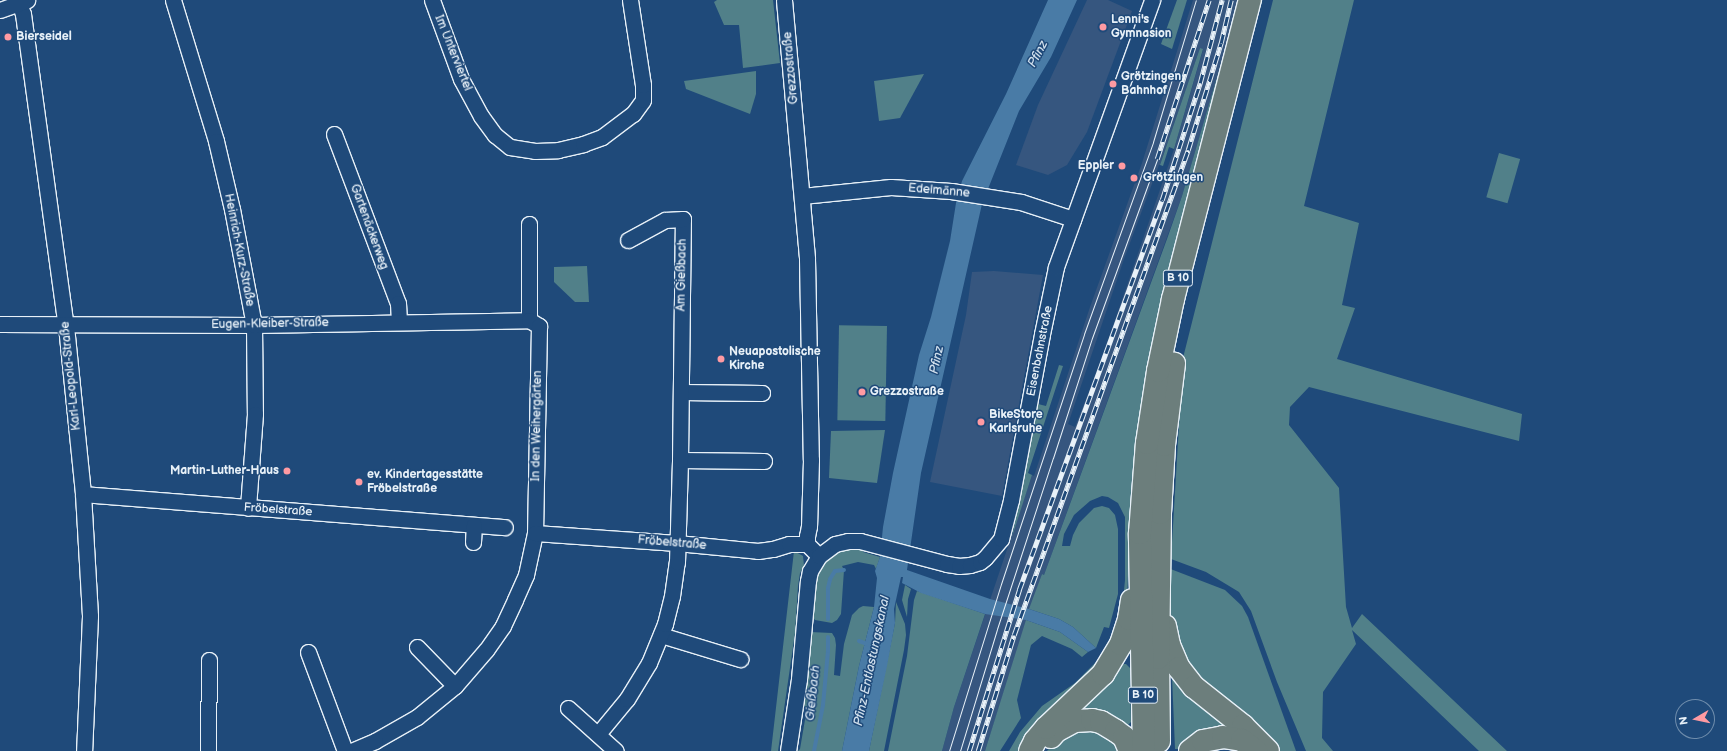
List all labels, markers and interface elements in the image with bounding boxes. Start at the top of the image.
street label: Im Unterviertel [431,13,475,93]
place label: Lenni's Gymnasion [1111,13,1172,41]
marker: Lenni's Gymnasion [1098,22,1108,32]
place label: Bierseidel [16,30,72,44]
street label: Grezzostraße [781,31,801,105]
marker: Bierseidel [3,32,13,42]
water label: Pfinz [1025,38,1051,70]
place label: Grötzingen Bahnhof [1121,70,1181,98]
marker: Grötzingen Bahnhof [1108,79,1118,89]
place label: Eppler [1078,159,1114,173]
marker: Eppler [1117,161,1127,171]
place label: Grötzingen [1143,171,1203,185]
marker: Grötzingen [1128,172,1140,184]
street label: Edelmänne [908,181,970,201]
street label: Gartenäckerweg [347,182,391,272]
street label: Heinrich-Kurz-Straße [221,192,257,308]
street label: Am Gießbach [674,239,690,311]
road number: B 10 [1162,269,1194,287]
street label: Eisenbahnstraße [1024,305,1056,397]
street label: Eugen-Kleiber-Straße [211,316,329,332]
street label: Karl-Leopold-Straße [58,321,84,431]
place label: Neuapostolische Kirche [729,345,821,373]
water label: Pfinz [926,345,948,375]
marker: Neuapostolische Kirche [716,354,726,364]
street label: In den Weihergärten [529,370,545,482]
place label: Grezzostraße [870,385,944,399]
marker: Grezzostraße [857,387,867,397]
place label: BikeStore Karlsruhe [989,408,1043,436]
marker: BikeStore Karlsruhe [976,417,986,427]
place label: Martin-Luther-Haus [170,464,279,478]
marker: Martin-Luther-Haus [282,466,292,476]
place label: ev. Kindertagesstätte Fröbelstraße [367,468,483,496]
marker: ev. Kindertagesstätte Fröbelstraße [354,477,364,487]
street label: Fröbelstraße [243,500,313,520]
street label: Fröbelstraße [637,533,707,553]
water label: Pfinz-Entlastungskanal [851,594,893,728]
water label: Gießbach [802,664,824,722]
road number: B 10 [1127,686,1159,704]
north arrow [1675,699,1715,739]
text: N [1677,716,1691,726]

